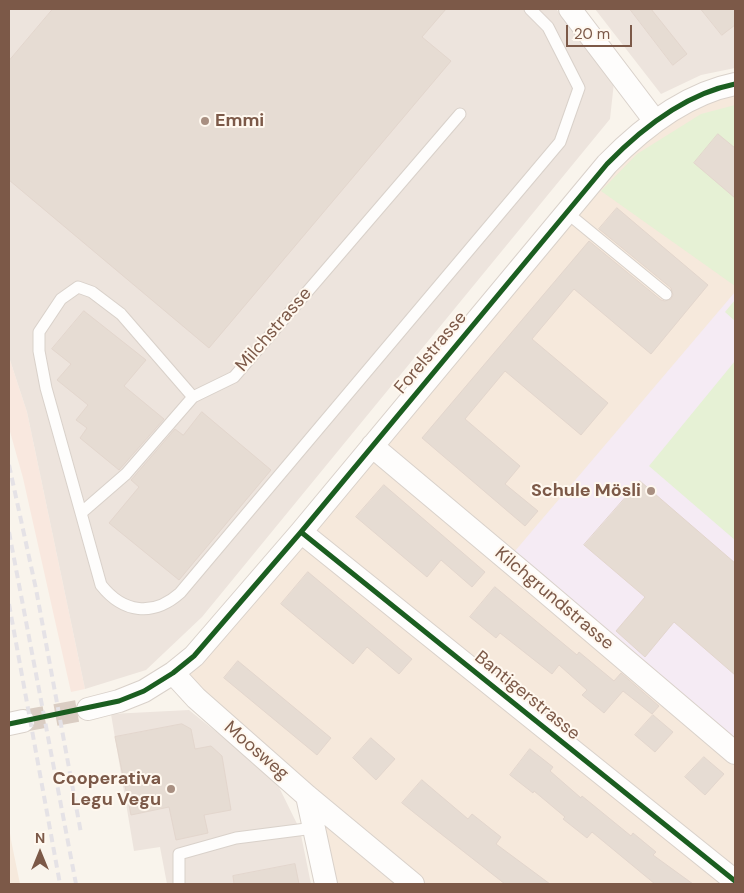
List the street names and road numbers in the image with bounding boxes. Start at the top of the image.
street label: Milchstrasse [232,283,316,377]
street label: Forelstrasse [390,307,472,399]
street label: Kilchgrundstrasse [490,543,618,655]
street label: Bantigerstrasse [470,647,584,745]
street label: Moosweg [219,717,293,785]

